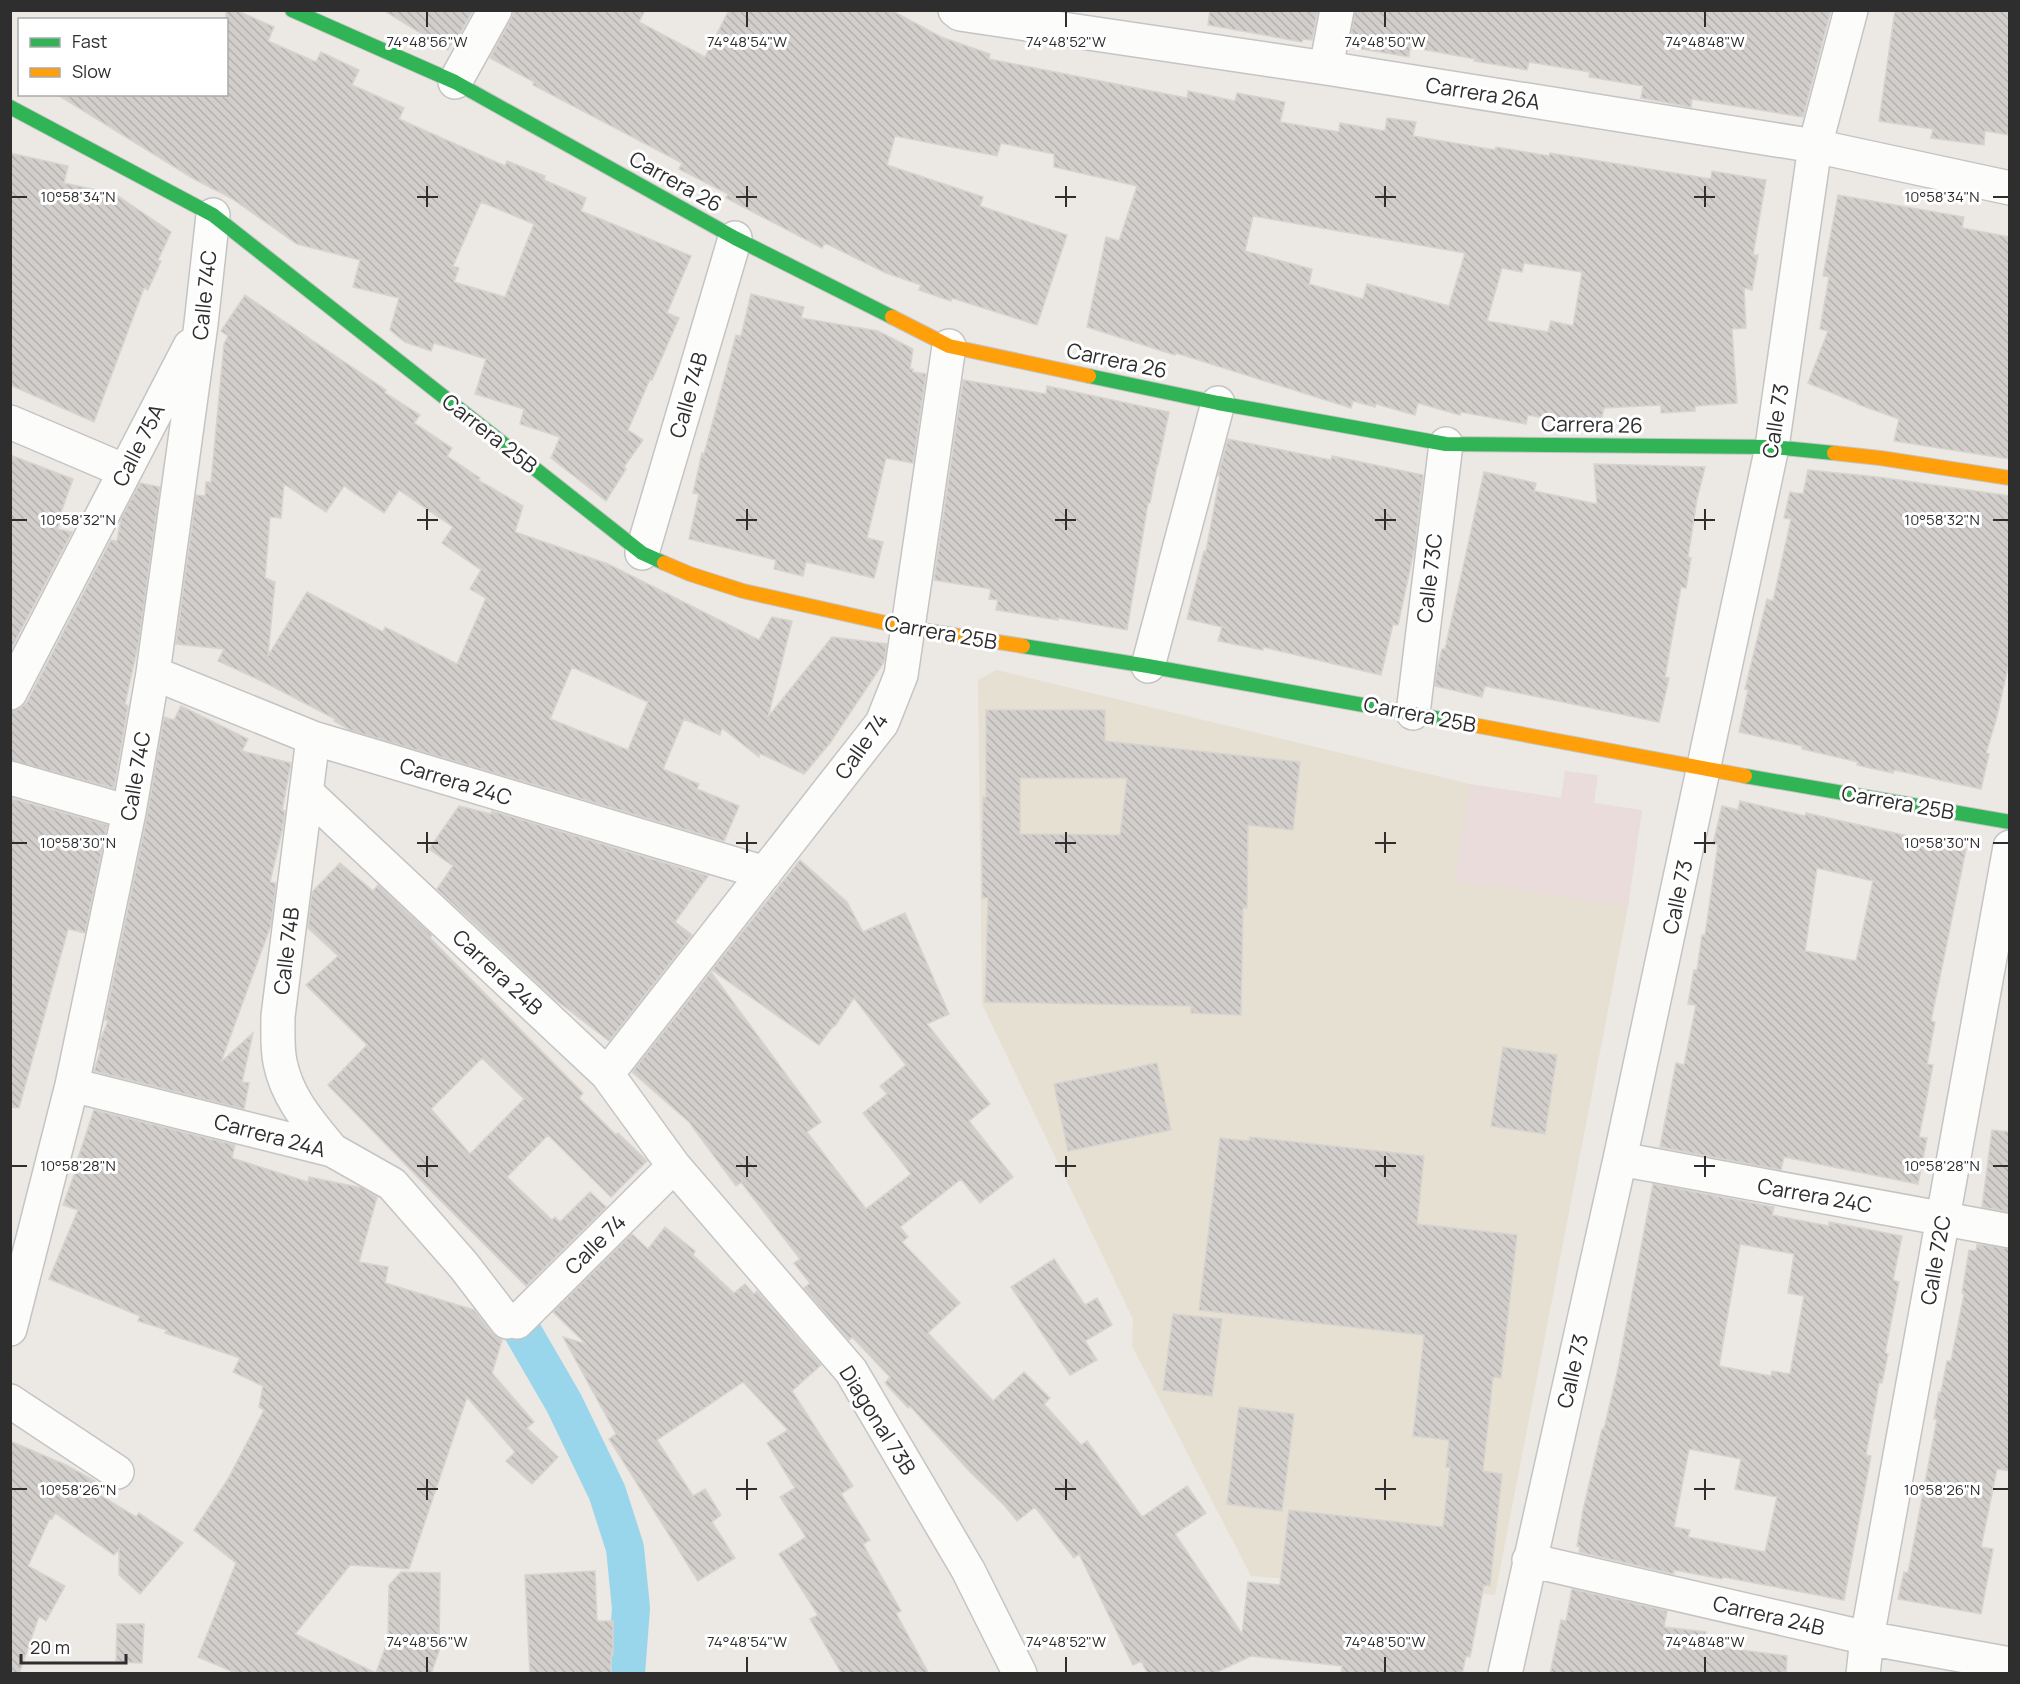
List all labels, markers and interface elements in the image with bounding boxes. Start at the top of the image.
legend [18,18,228,96]
text: Fast [72,29,107,53]
text: 74°48'56"W [386,31,468,52]
text: 74°48'54"W [707,31,787,52]
text: 74°48'52"W [1026,31,1106,52]
text: 74°48'50"W [1345,31,1426,52]
text: 74°48'48"W [1666,31,1744,52]
text: Slow [72,59,112,83]
street label: Carrera 26A [1424,70,1542,116]
street label: Carrera 26 [625,144,727,218]
text: 10°58'34"N [40,186,116,207]
text: 10°58'34"N [1904,186,1980,207]
street label: Calle 74C [185,249,223,341]
street label: Carrera 26 [1064,336,1170,384]
street label: Calle 74B [662,349,714,441]
street label: Calle 73 [1755,382,1795,460]
street label: Carrera 25B [437,387,544,479]
street label: Calle 75A [105,399,171,491]
street label: Carrera 26 [1541,409,1643,439]
text: 10°58'32"N [40,509,116,530]
text: 10°58'32"N [1904,509,1980,530]
street label: Calle 73C [1410,532,1448,624]
street label: Carrera 25B [882,608,1000,656]
street label: Carrera 25B [1361,689,1479,739]
street label: Calle 74 [828,707,894,785]
street label: Calle 74C [113,729,157,823]
street label: Carrera 24C [397,751,515,811]
street label: Carrera 25B [1839,778,1957,826]
text: 10°58'30"N [40,832,116,853]
text: 10°58'30"N [1904,832,1980,853]
street label: Calle 73 [1655,857,1699,937]
street label: Calle 74B [267,906,305,996]
street label: Carrera 24B [447,923,549,1021]
street label: Carrera 24A [211,1107,329,1163]
text: 10°58'28"N [40,1155,116,1176]
text: 10°58'28"N [1904,1155,1980,1176]
street label: Carrera 24C [1756,1171,1874,1219]
street label: Calle 74 [559,1208,631,1280]
street label: Calle 72C [1913,1213,1957,1307]
street label: Calle 73 [1550,1331,1594,1411]
street label: Diagonal 73B [833,1360,923,1480]
text: 10°58'26"N [40,1479,116,1500]
text: 10°58'26"N [1904,1479,1980,1500]
street label: Carrera 24B [1710,1589,1828,1641]
scale bar [21,1627,126,1665]
text: 74°48'56"W [386,1631,468,1652]
text: 74°48'54"W [707,1631,787,1652]
text: 74°48'52"W [1026,1631,1106,1652]
text: 74°48'50"W [1345,1631,1426,1652]
text: 74°48'48"W [1666,1631,1744,1652]
text: 20 m [30,1635,70,1659]

